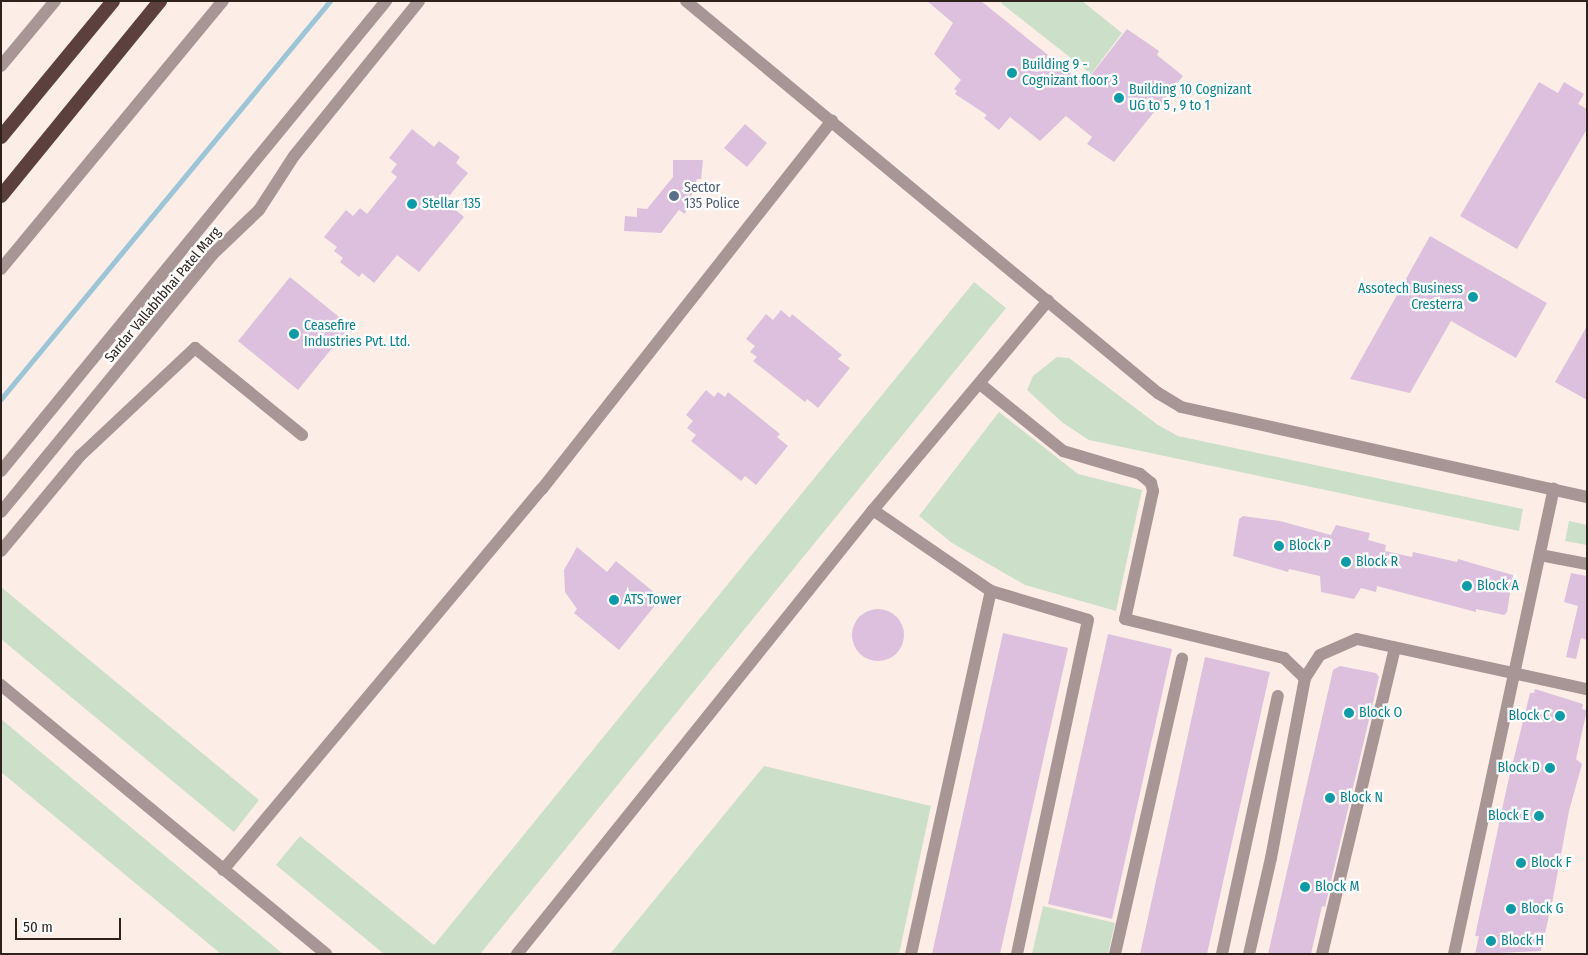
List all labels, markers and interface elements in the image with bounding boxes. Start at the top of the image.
place label: Building 9 - Cognizant floor 3 [1022,57,1118,90]
marker: Building 9 - Cognizant floor 3 [1006,67,1018,79]
place label: Building 10 Cognizant UG to 5 , 9 to 1 [1129,82,1251,114]
marker: Building 10 Cognizant UG to 5 , 9 to 1 [1113,92,1125,104]
place label: Sector 135 Police [684,180,740,212]
marker: Sector 135 Police [668,190,680,202]
place label: Stellar 135 [422,196,481,212]
marker: Stellar 135 [406,198,418,210]
street label: Sardar Vallabhbhai Patel Marg [101,224,225,366]
place label: Assotech Business Cresterra [1358,281,1463,314]
marker: Assotech Business Cresterra [1467,291,1479,303]
place label: Ceasefire Industries Pvt. Ltd. [304,318,410,351]
marker: Ceasefire Industries Pvt. Ltd. [288,328,300,340]
place label: Block P [1289,538,1331,554]
marker: Block P [1273,540,1285,552]
place label: Block R [1356,554,1398,570]
marker: Block R [1340,556,1352,568]
place label: Block A [1477,578,1519,594]
marker: Block A [1461,580,1473,592]
place label: ATS Tower [624,592,681,608]
marker: ATS Tower [608,594,620,606]
place label: Block O [1359,705,1402,721]
marker: Block O [1343,707,1355,719]
place label: Block C [1508,708,1550,724]
marker: Block C [1554,710,1566,722]
place label: Block D [1497,760,1540,776]
marker: Block D [1544,762,1556,774]
place label: Block N [1340,790,1383,806]
marker: Block N [1324,792,1336,804]
place label: Block E [1488,808,1529,824]
marker: Block E [1533,810,1545,822]
place label: Block F [1531,855,1572,871]
marker: Block F [1515,857,1527,869]
place label: Block M [1315,879,1359,895]
marker: Block M [1299,881,1311,893]
place label: Block G [1521,901,1563,917]
marker: Block G [1505,903,1517,915]
scale bar [18,908,124,940]
text: 50 m [23,918,53,936]
place label: Block H [1501,933,1544,949]
marker: Block H [1485,935,1497,947]

